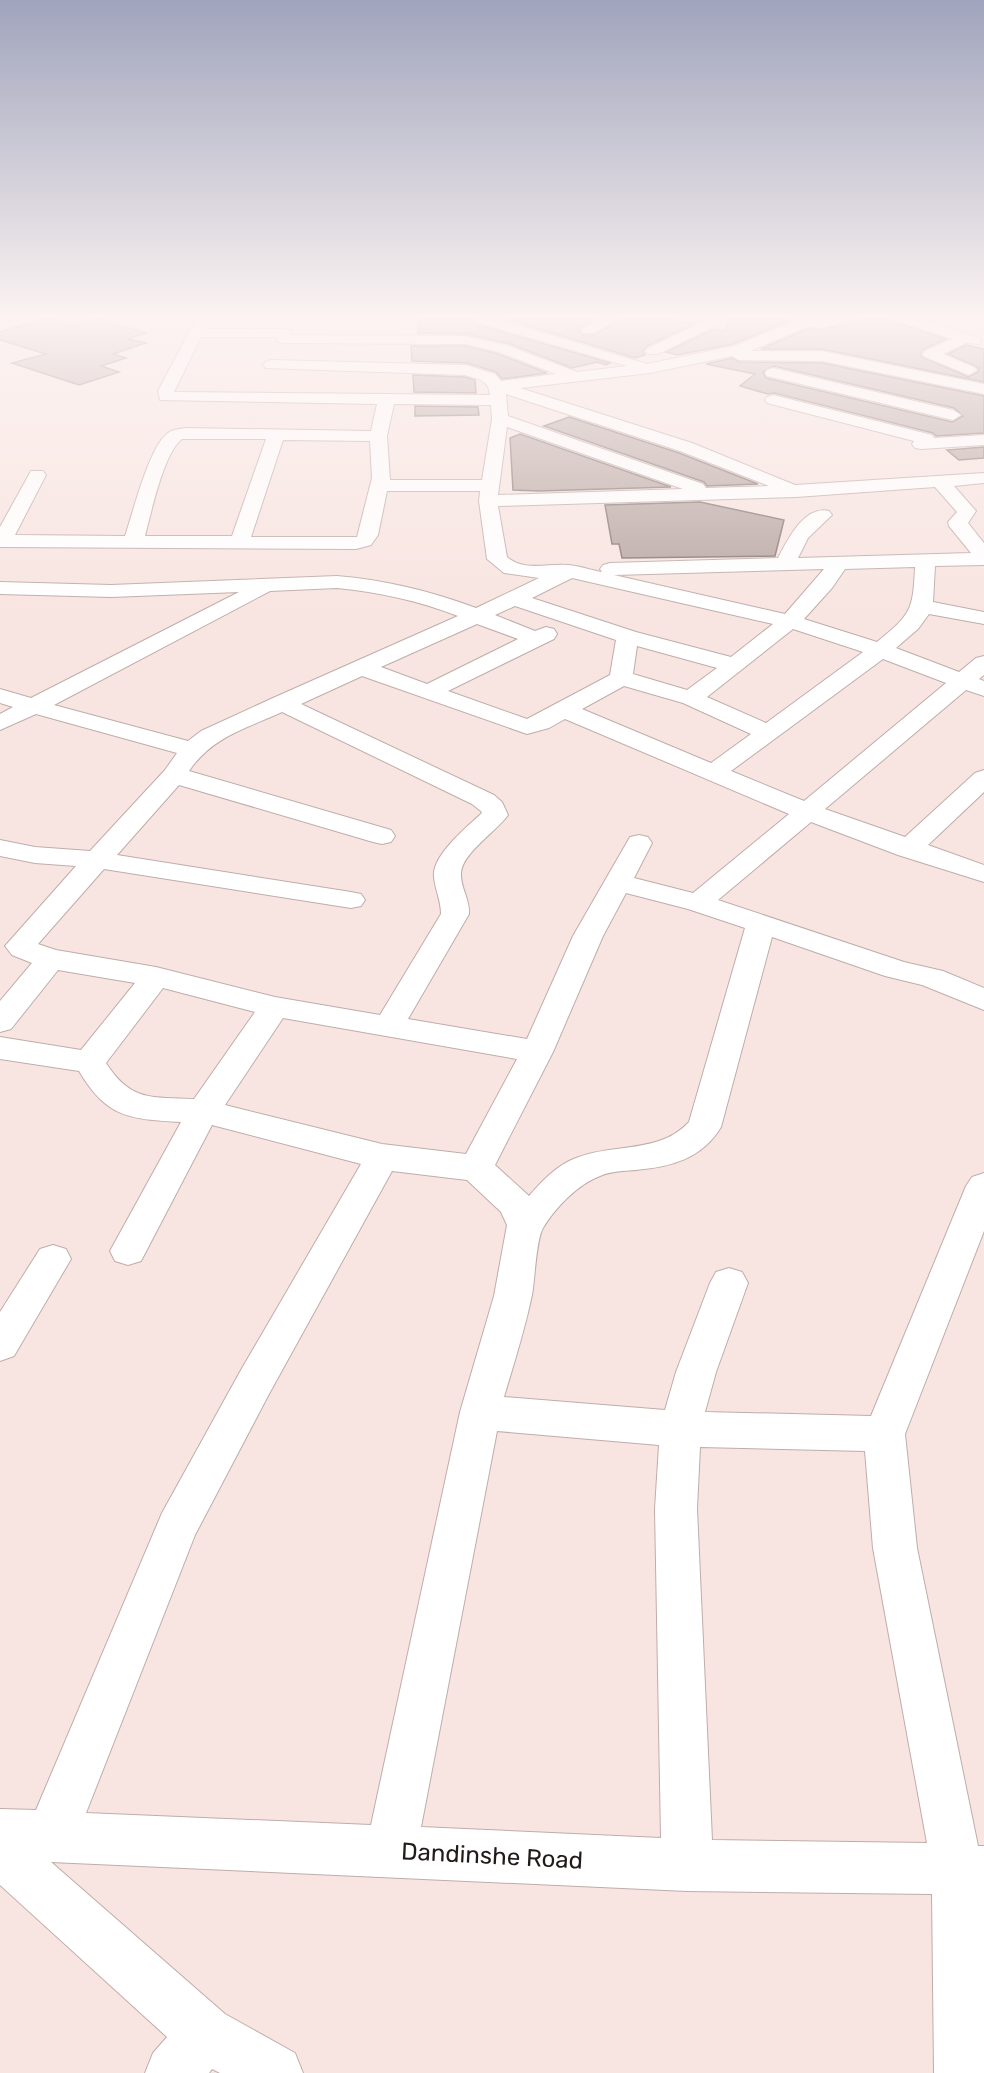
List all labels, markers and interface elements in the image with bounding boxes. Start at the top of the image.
street label: Dandinshe Road [400,1837,584,1875]

